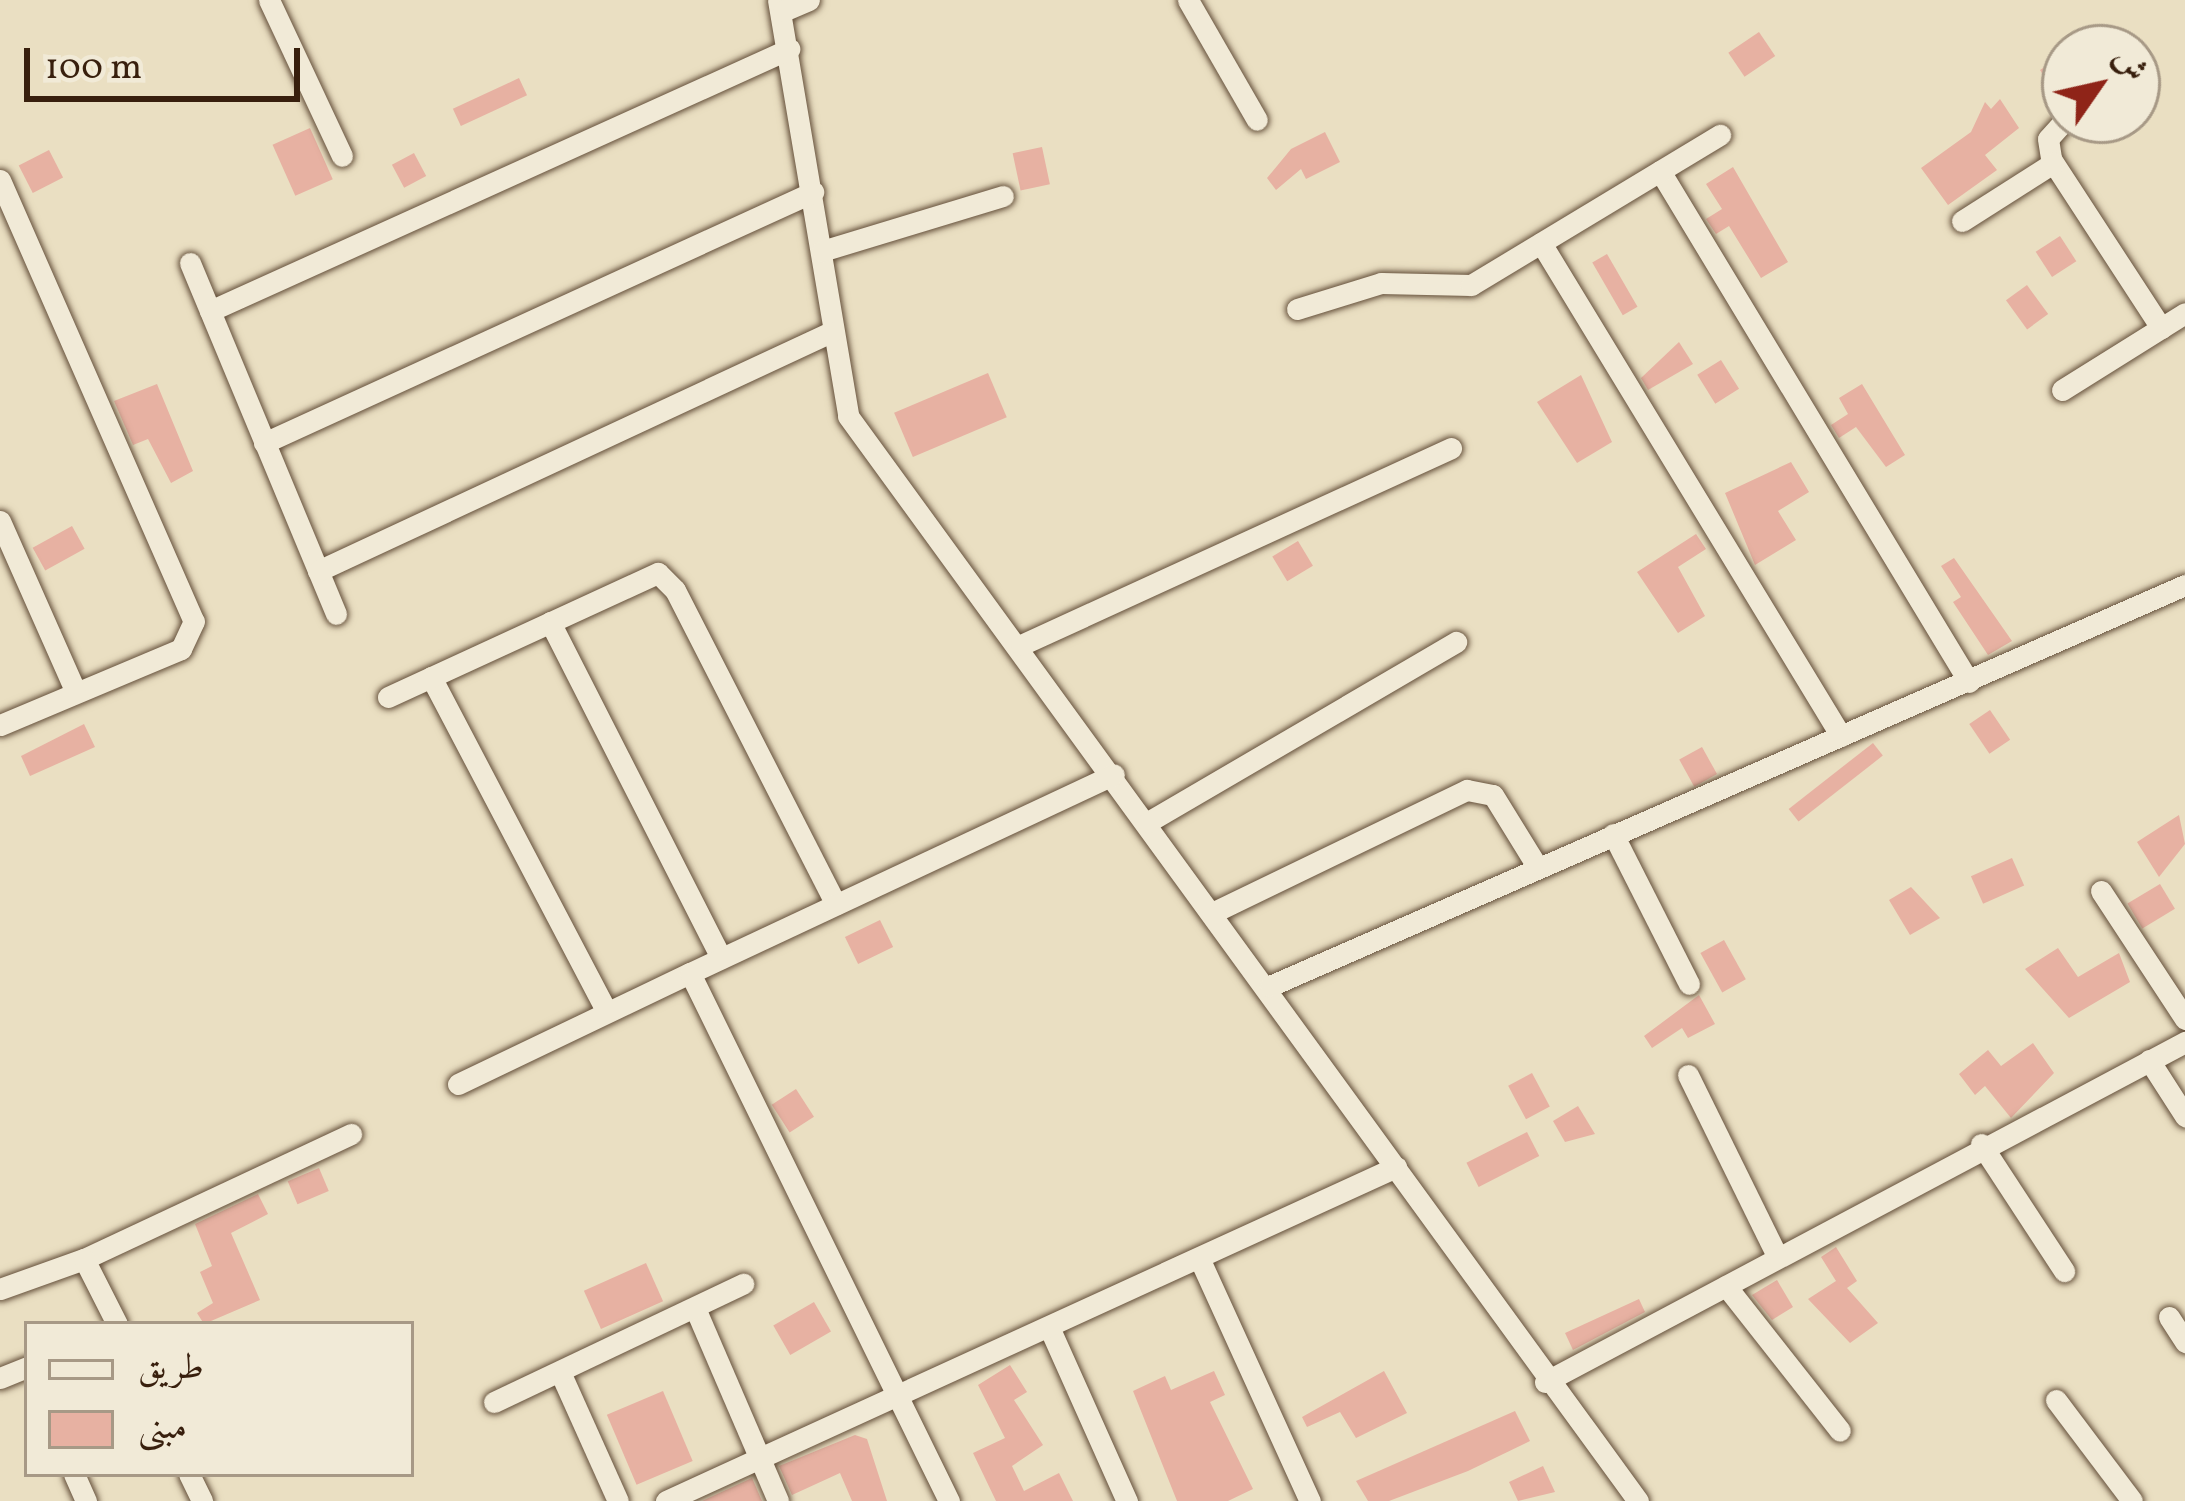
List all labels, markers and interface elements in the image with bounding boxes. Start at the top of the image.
scale bar [30,24,306,98]
north arrow [2041,24,2161,144]
text: ش [2100,39,2157,92]
text: 100 m [45,44,142,94]
legend [24,1321,414,1477]
text: طريق [138,1344,204,1394]
text: مبنى [138,1404,187,1454]

